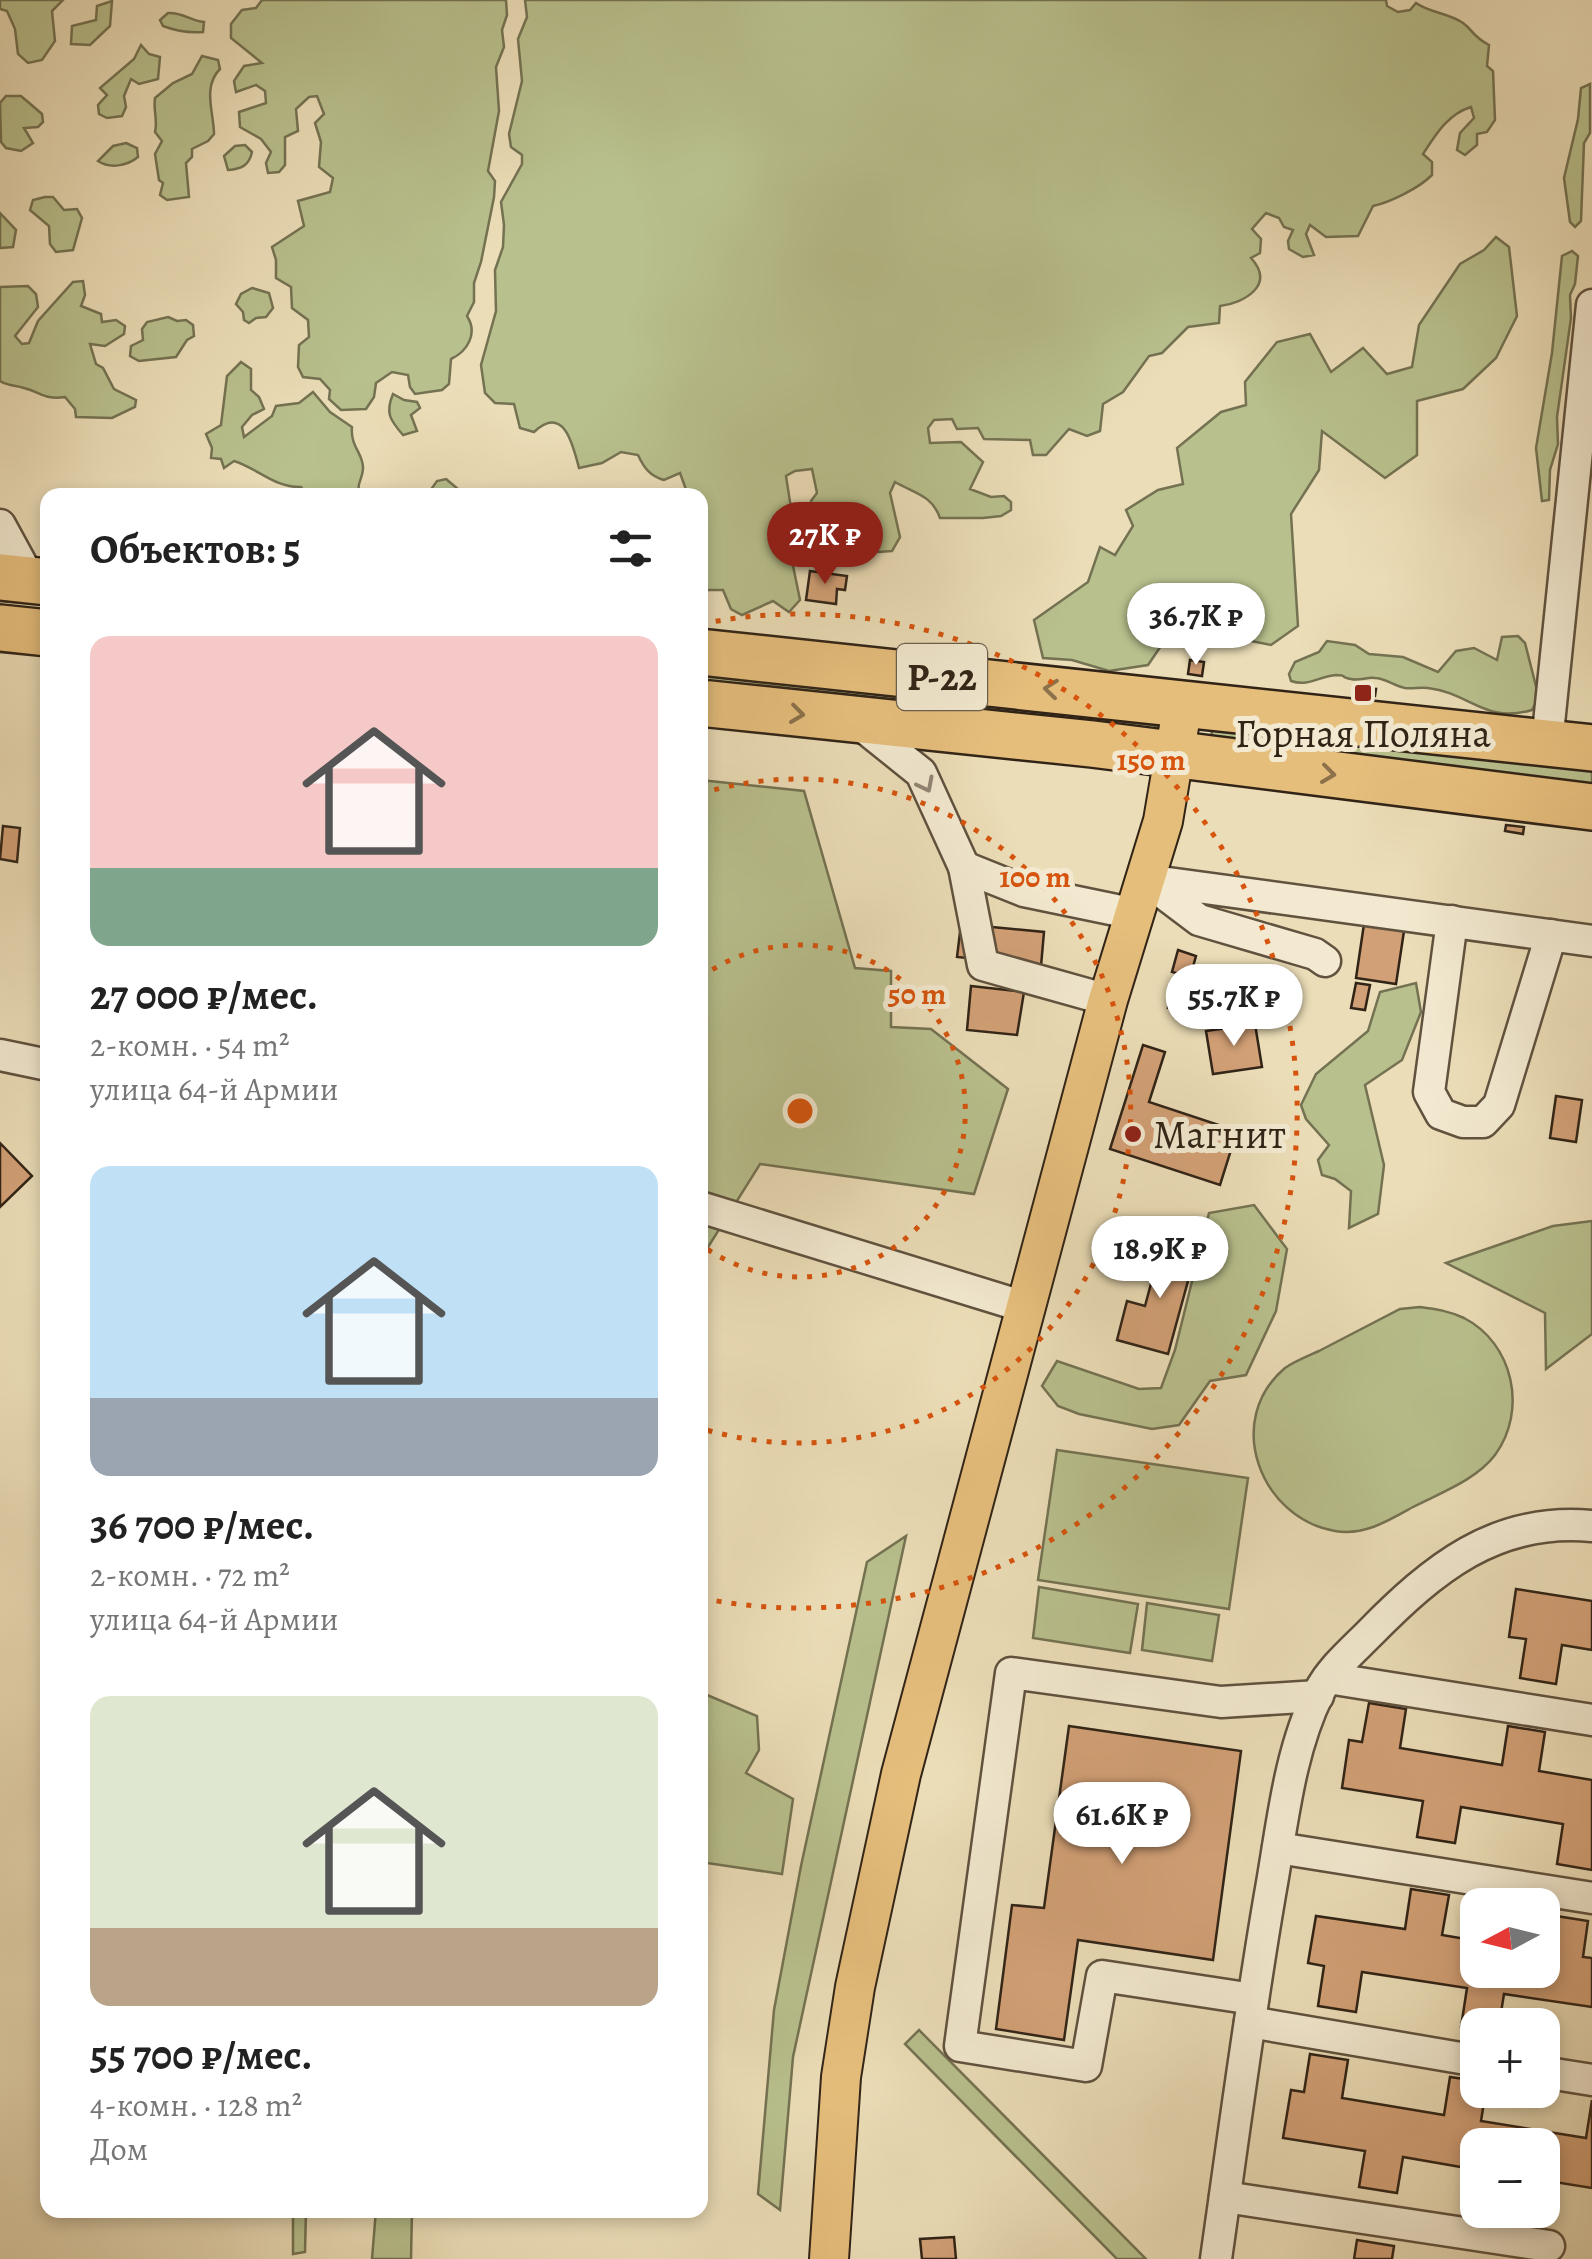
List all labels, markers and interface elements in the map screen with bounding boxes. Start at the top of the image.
pin: 27K ₽ [755,502,895,587]
text: 27K ₽ [789,512,861,556]
text: Объектов: 5 [90,520,301,577]
icon: filters [603,521,658,576]
pin: 36.7K ₽ [1104,583,1288,668]
text: 36.7K ₽ [1149,593,1243,637]
road number: Р-22 [897,644,987,710]
one-way arrow [1043,679,1059,700]
marker: Горная Поляна [1352,682,1374,704]
icon: home [284,701,464,881]
one-way arrow [789,703,805,724]
place label: Горная Поляна [1235,706,1492,761]
text: 150 m [1117,740,1186,780]
one-way arrow [1321,763,1337,784]
one-way arrow [914,775,933,793]
text: 100 m [999,857,1071,897]
pin: 55.7K ₽ [1142,964,1326,1049]
text: 27 000 ₽/мес. [90,966,318,1023]
text: 50 m [888,974,946,1014]
text: 55.7K ₽ [1188,974,1280,1018]
text: 2-комн. · 54 m² [90,1023,289,1067]
text: улица 64-й Армии [90,1067,338,1111]
centre of rings [782,1093,818,1129]
place label: Магнит [1153,1107,1286,1162]
marker: Магнит [1122,1123,1144,1145]
pin: 18.9K ₽ [1068,1216,1252,1301]
text: 18.9K ₽ [1113,1226,1207,1270]
icon: home [284,1231,464,1411]
text: 36 700 ₽/мес. [90,1496,314,1553]
text: 2-комн. · 72 m² [90,1553,290,1597]
text: улица 64-й Армии [90,1597,338,1641]
icon: home [284,1761,464,1941]
pin: 61.6K ₽ [1030,1782,1214,1867]
text: 61.6K ₽ [1076,1792,1169,1836]
north arrow [1460,1888,1560,1988]
map controls [1460,1888,1560,2228]
button: + [1460,2008,1560,2108]
text: 55 700 ₽/мес. [90,2026,312,2083]
text: 4-комн. · 128 m² [90,2083,302,2127]
text: Дом [90,2127,148,2171]
button: − [1460,2128,1560,2228]

